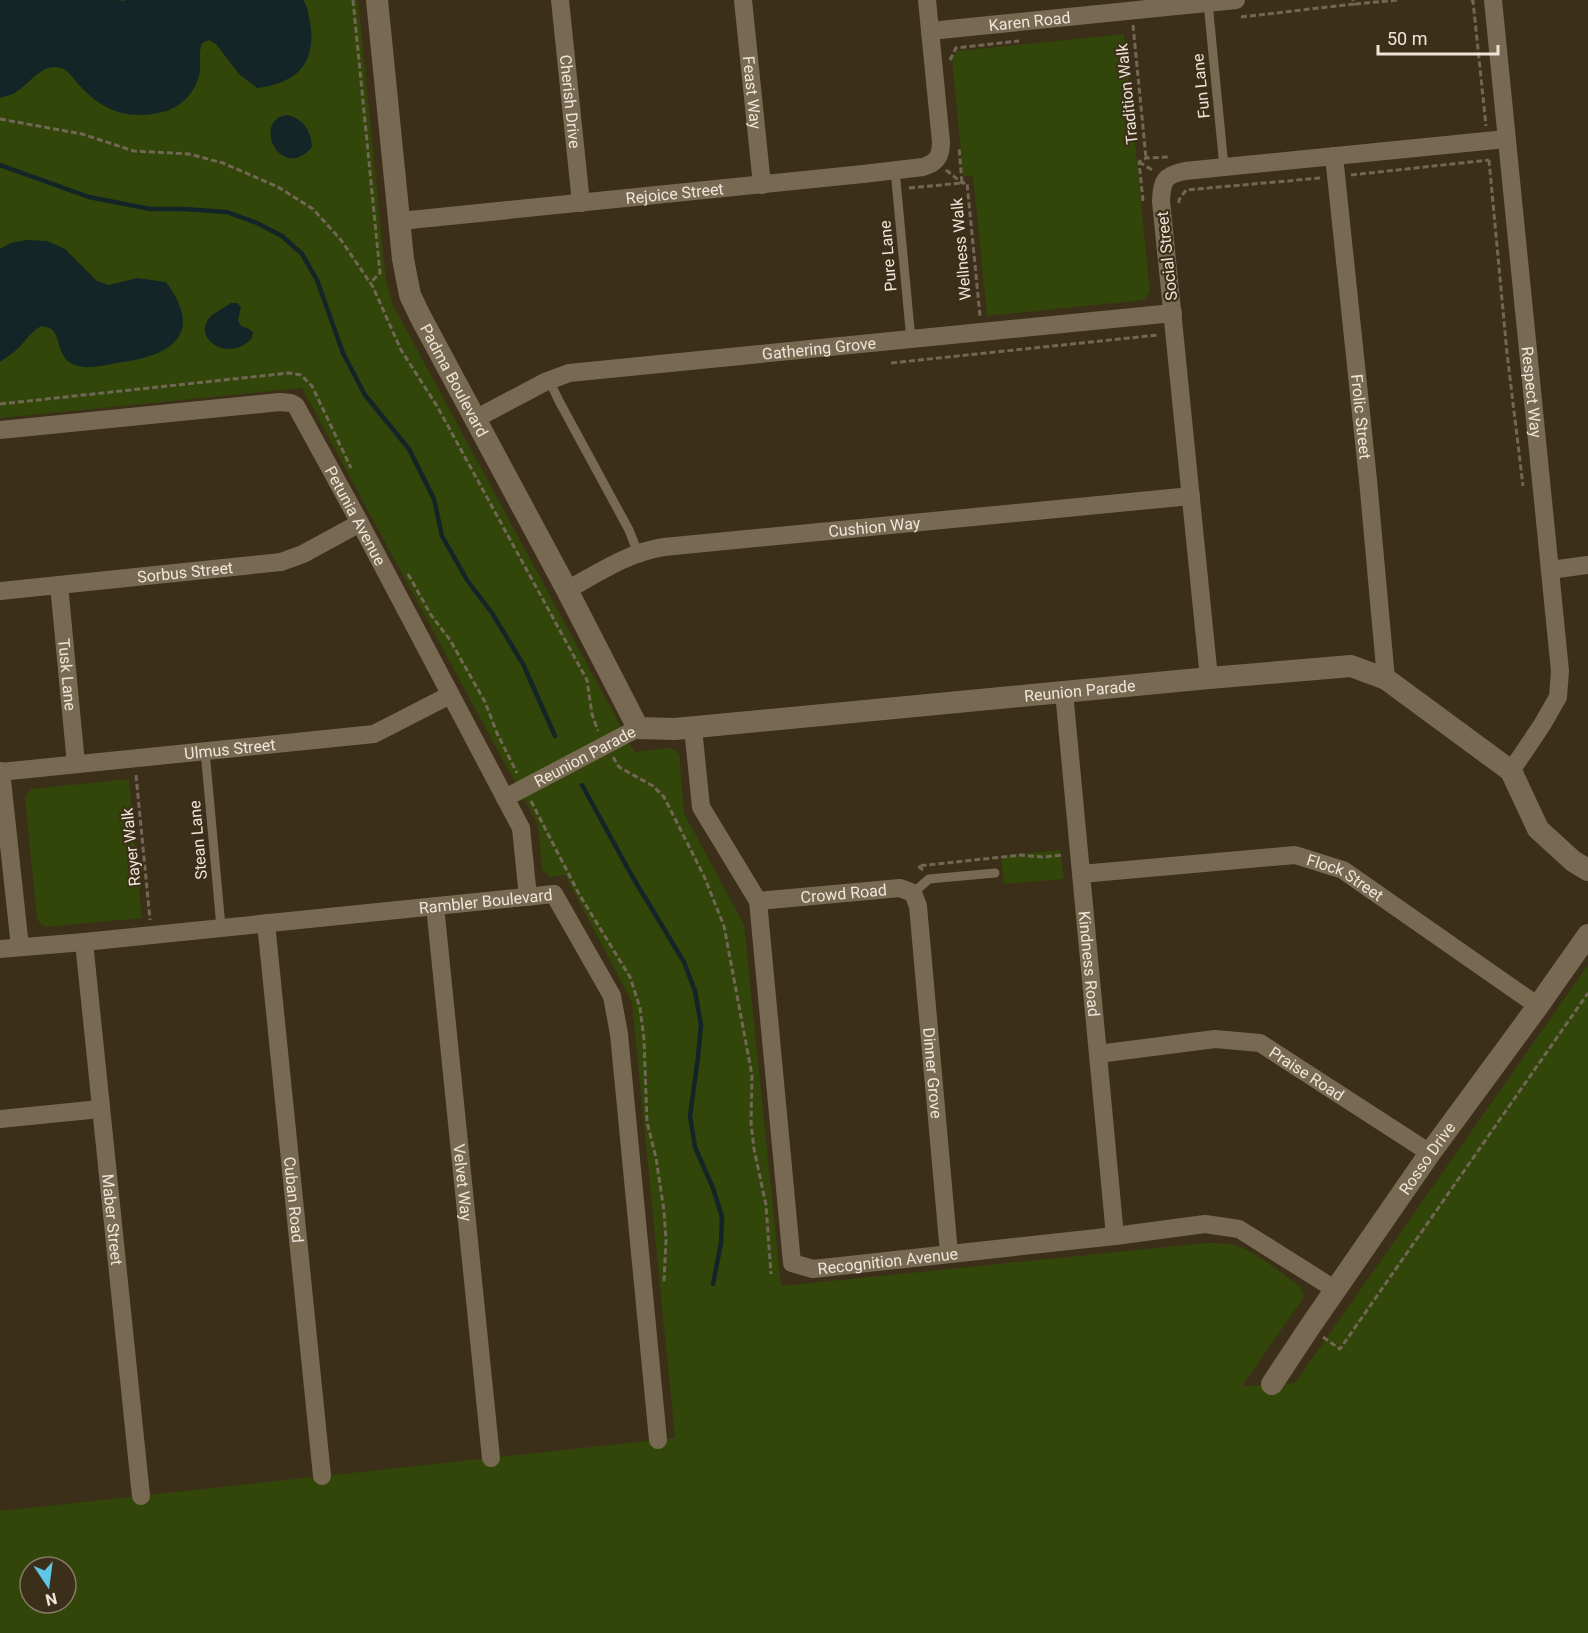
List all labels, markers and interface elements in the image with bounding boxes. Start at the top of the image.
street label: Karen Road [988,7,1071,35]
scale bar [1378,18,1498,56]
text: 50 m [1387,28,1427,49]
street label: Tradition Walk [1112,42,1142,145]
street label: Fun Lane [1188,53,1214,119]
street label: Cherish Drive [556,54,585,149]
street label: Feast Way [739,55,766,130]
street label: Rejoice Street [625,179,724,208]
street label: Wellness Walk [947,196,975,301]
street label: Social Street [1153,210,1181,302]
street label: Pure Lane [875,220,901,292]
street label: Padma Boulevard [416,320,492,440]
street label: Gathering Grove [761,333,877,363]
street label: Respect Way [1518,345,1546,439]
street label: Frolic Street [1347,373,1375,460]
street label: Petunia Avenue [321,462,390,569]
street label: Cushion Way [827,513,922,541]
street label: Sorbus Street [136,558,234,586]
street label: Tusk Lane [55,638,80,712]
street label: Reunion Parade [1023,676,1136,705]
street label: Reunion Parade [531,722,639,791]
street label: Ulmus Street [183,735,276,763]
street label: Stean Lane [185,800,211,880]
street label: Rayer Walk [117,806,145,887]
street label: Flock Street [1304,850,1387,905]
street label: Crowd Road [800,880,888,907]
street label: Rambler Boulevard [418,885,553,917]
street label: Kindness Road [1075,910,1104,1018]
street label: Dinner Grove [919,1027,946,1119]
street label: Praise Road [1266,1042,1348,1104]
street label: Rosso Drive [1395,1118,1459,1198]
street label: Velvet Way [450,1143,476,1223]
street label: Cuban Road [280,1156,308,1244]
street label: Maber Street [98,1173,127,1266]
street label: Recognition Avenue [817,1244,959,1278]
north arrow [18,1555,78,1615]
text: N [44,1589,59,1610]

